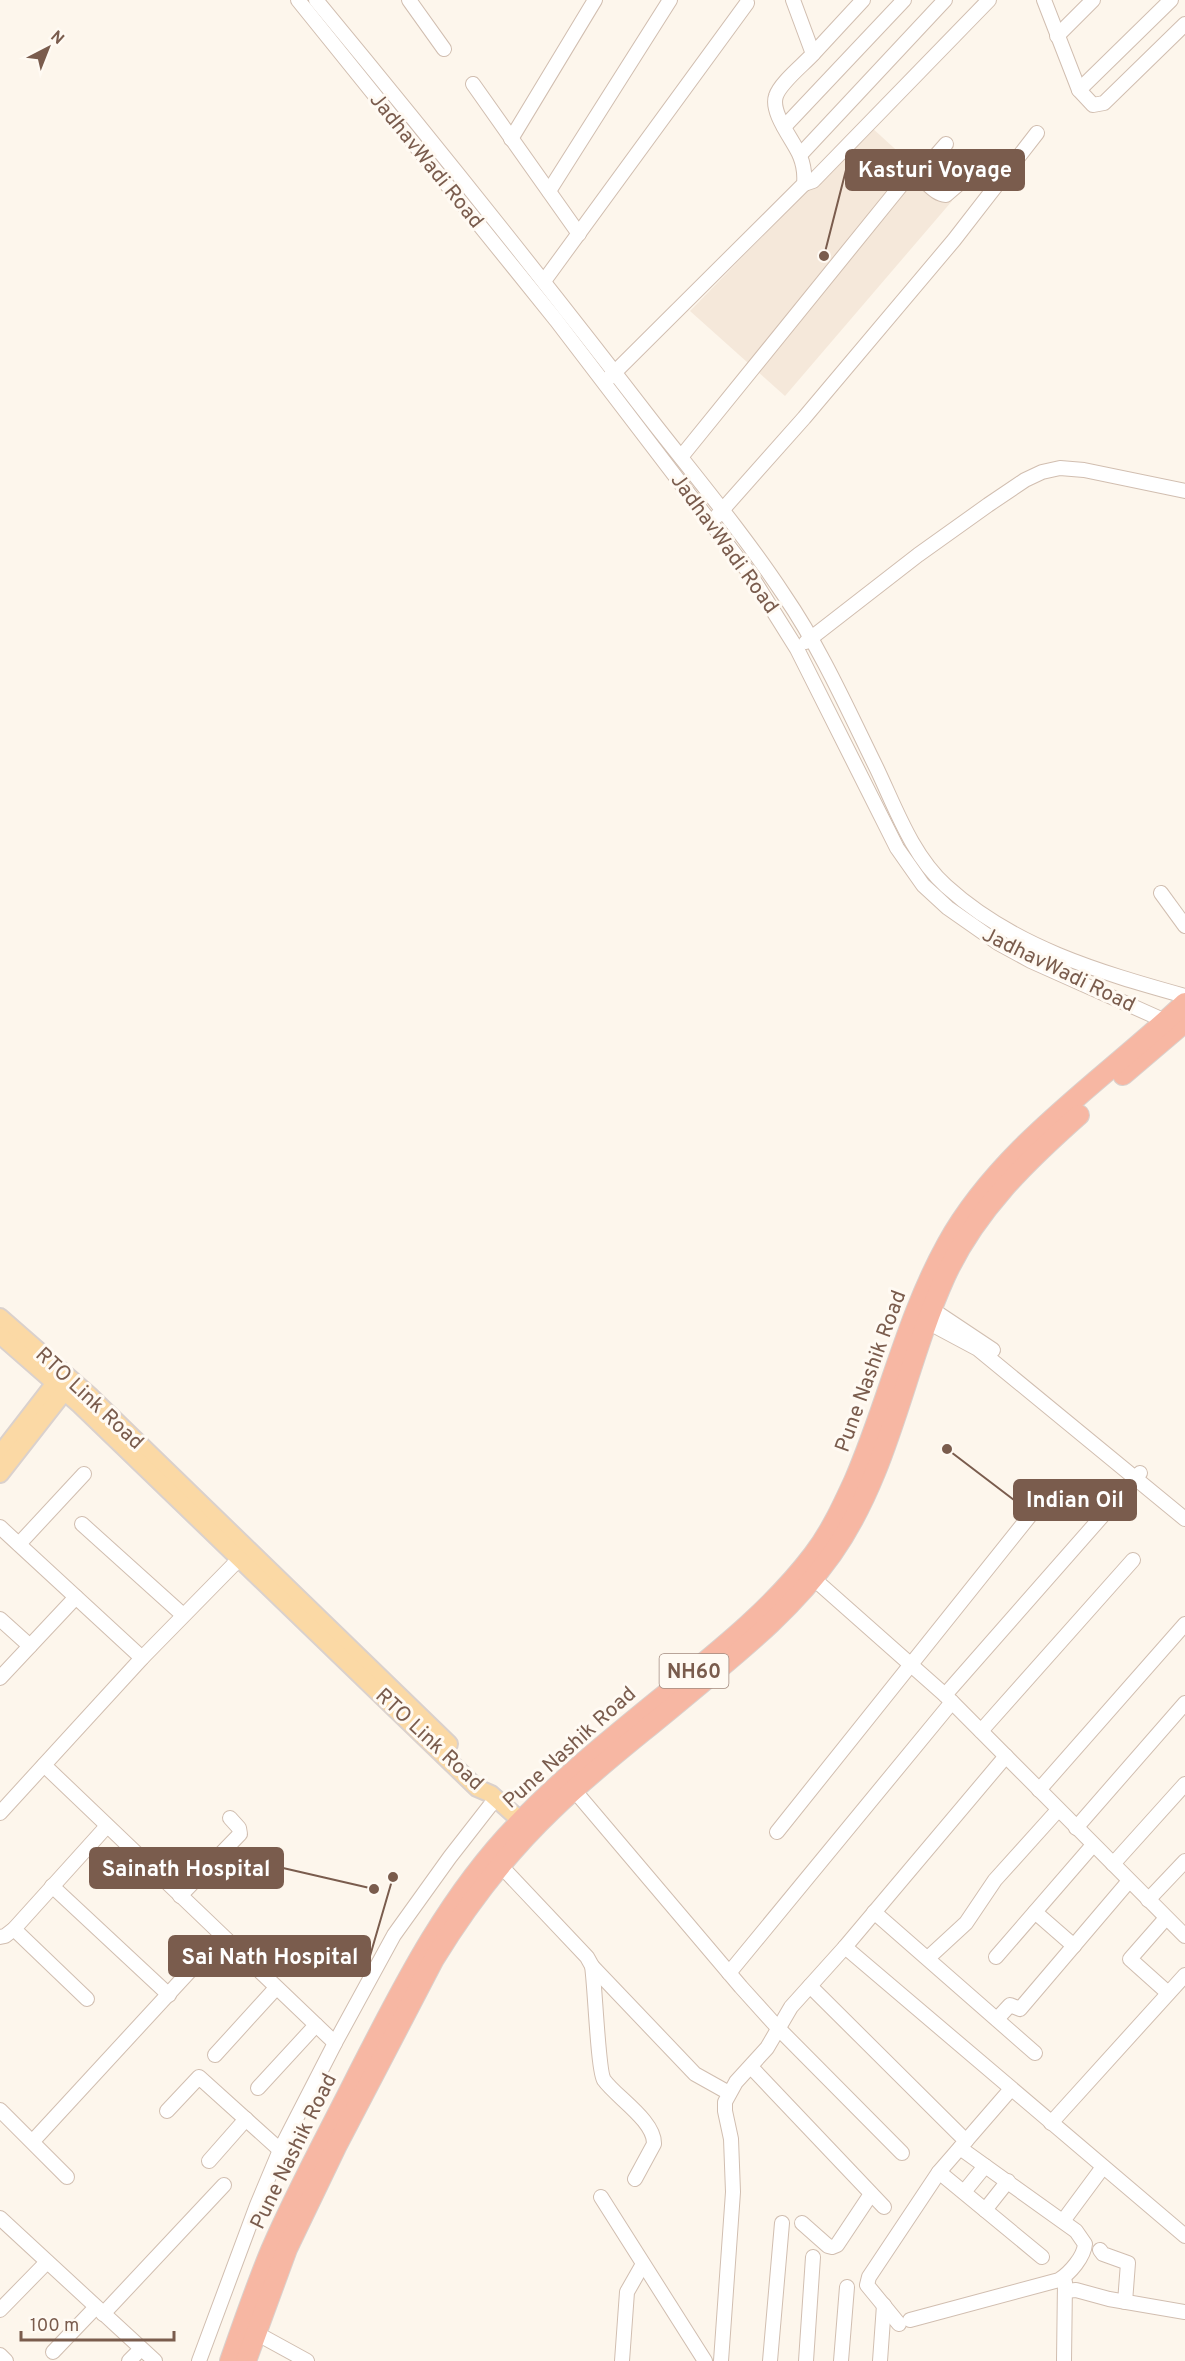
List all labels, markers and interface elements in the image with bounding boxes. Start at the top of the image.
north arrow [18,18,78,78]
text: N [46,27,68,50]
street label: JadhavWadi Road [363,87,489,234]
callout: Kasturi Voyage [846,150,1024,190]
text: Kasturi Voyage [858,158,1012,185]
street label: JadhavWadi Road [664,468,784,619]
street label: JadhavWadi Road [977,922,1139,1019]
street label: Pune Nashik Road [830,1287,913,1456]
street label: RTO Link Road [29,1342,149,1456]
callout: Indian Oil [1014,1480,1136,1520]
text: Indian Oil [1026,1488,1124,1515]
road number: NH60 [660,1654,728,1688]
street label: Pune Nashik Road [498,1681,642,1815]
street label: RTO Link Road [369,1683,489,1797]
callout: Sainath Hospital [90,1848,283,1888]
text: Sainath Hospital [102,1857,270,1884]
callout: Sai Nath Hospital [169,1936,370,1976]
text: Sai Nath Hospital [181,1945,359,1972]
street label: Pune Nashik Road [245,2069,344,2234]
scale bar [21,2304,174,2342]
text: 100 m [30,2315,79,2338]

